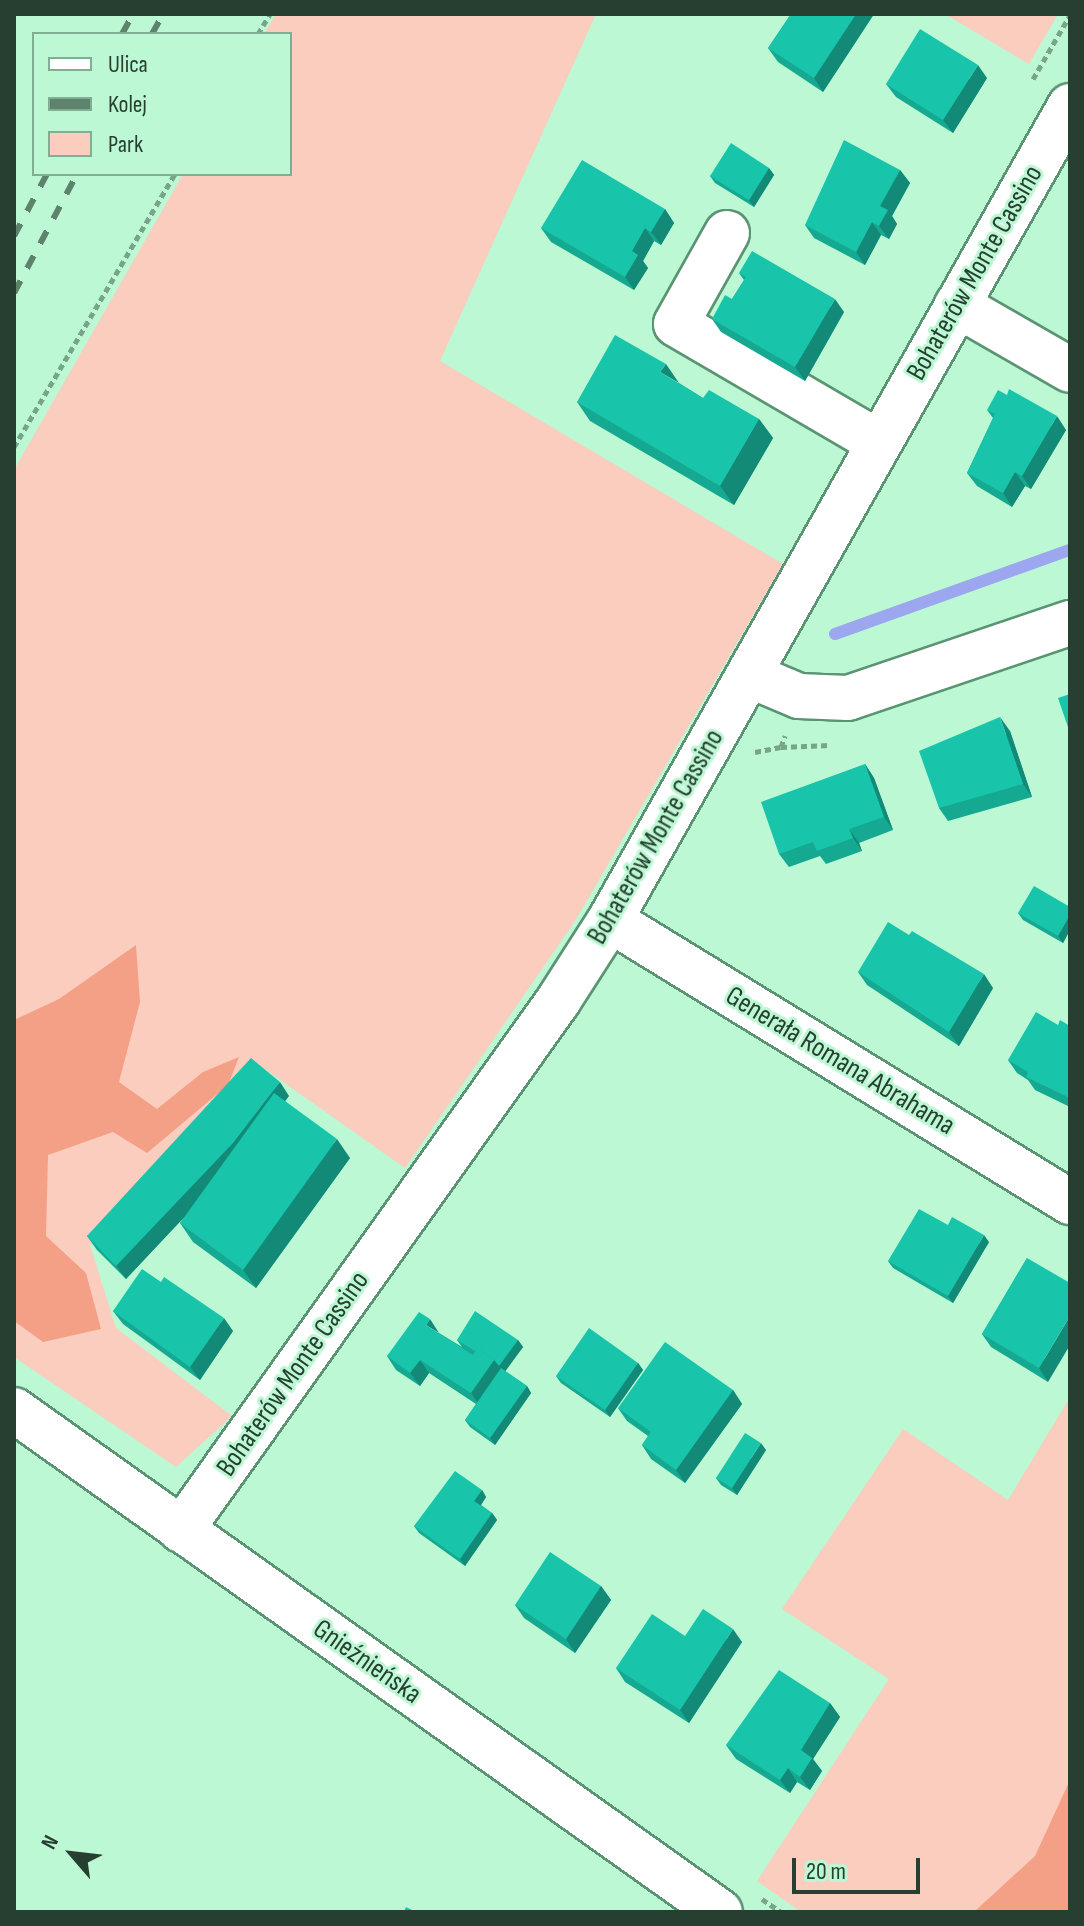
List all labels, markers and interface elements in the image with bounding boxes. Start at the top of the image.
legend [32,32,292,176]
text: Ulica [108,50,148,79]
text: Kolej [108,90,147,119]
text: Park [108,130,143,159]
street label: Bohaterów Monte Cassino [900,160,1050,386]
street label: Bohaterów Monte Cassino [581,724,731,950]
street label: Generała Romana Abrahama [719,979,961,1143]
street label: Bohaterów Monte Cassino [210,1265,376,1483]
street label: Gnieźnieńska [306,1613,428,1711]
north arrow [32,1814,112,1894]
text: N [36,1831,65,1854]
scale bar [796,1842,924,1892]
text: 20 m [806,1857,846,1886]

